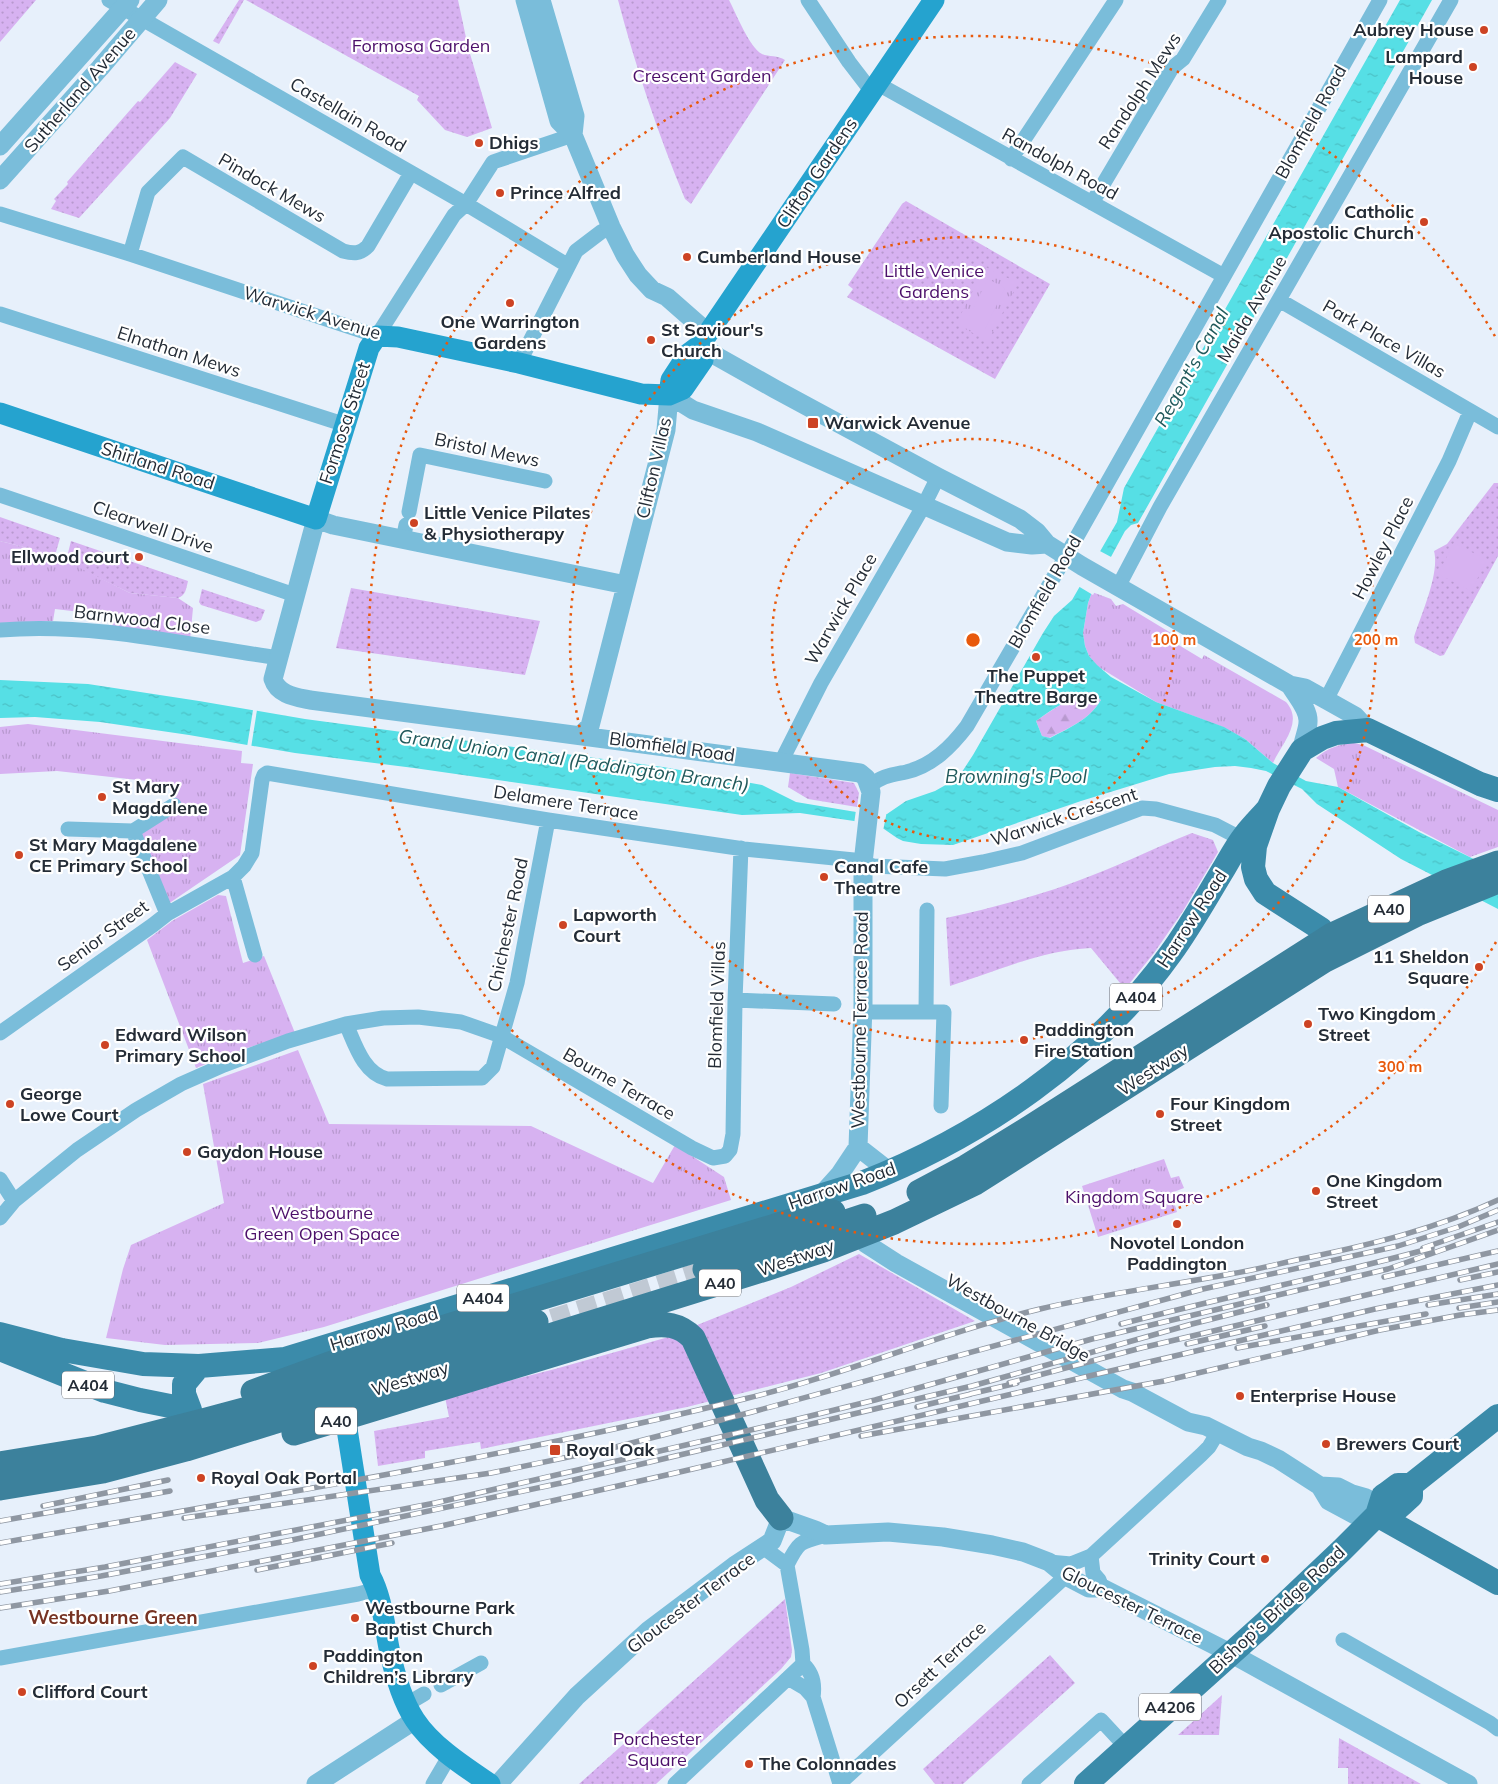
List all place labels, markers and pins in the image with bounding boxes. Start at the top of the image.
place label: Aubrey House [1353,18,1474,41]
marker: Aubrey House [1478,24,1490,36]
place label: Lampard House [1385,45,1463,89]
marker: Lampard House [1467,61,1479,73]
place label: Dhigs [489,131,538,154]
marker: Dhigs [473,137,485,149]
place label: Prince Alfred [510,181,621,204]
marker: Prince Alfred [494,187,506,199]
place label: Catholic Apostolic Church [1268,200,1414,244]
marker: Catholic Apostolic Church [1418,216,1430,228]
place label: Cumberland House [697,245,861,268]
marker: Cumberland House [681,251,693,263]
marker: One Warrington Gardens [504,297,516,309]
place label: One Warrington Gardens [440,310,580,354]
place label: St Saviour's Church [661,318,763,362]
marker: St Saviour's Church [645,334,657,346]
place label: Warwick Avenue [824,411,970,434]
marker: Warwick Avenue [806,416,820,430]
place label: Little Venice Pilates & Physiotherapy [424,501,591,545]
marker: Little Venice Pilates & Physiotherapy [408,517,420,529]
place label: Ellwood court [11,545,129,568]
marker: Ellwood court [133,551,145,563]
centre of rings [964,631,982,649]
marker: The Puppet Theatre Barge [1030,651,1042,663]
place label: The Puppet Theatre Barge [974,664,1098,708]
place label: St Mary Magdalene [112,775,208,819]
marker: St Mary Magdalene [96,791,108,803]
place label: St Mary Magdalene CE Primary School [29,833,197,877]
marker: St Mary Magdalene CE Primary School [13,849,25,861]
place label: Canal Cafe Theatre [834,855,928,899]
marker: Canal Cafe Theatre [818,871,830,883]
place label: Lapworth Court [573,903,657,947]
marker: Lapworth Court [557,919,569,931]
place label: 11 Sheldon Square [1373,945,1469,989]
marker: 11 Sheldon Square [1473,961,1485,973]
place label: Two Kingdom Street [1318,1002,1436,1046]
place label: Paddington Fire Station [1034,1018,1134,1062]
marker: Two Kingdom Street [1302,1018,1314,1030]
place label: Edward Wilson Primary School [115,1023,247,1067]
marker: Paddington Fire Station [1018,1034,1030,1046]
marker: Edward Wilson Primary School [99,1039,111,1051]
place label: George Lowe Court [20,1082,119,1126]
place label: Four Kingdom Street [1170,1092,1290,1136]
marker: George Lowe Court [4,1098,16,1110]
marker: Four Kingdom Street [1154,1108,1166,1120]
place label: Gaydon House [197,1140,323,1163]
marker: Gaydon House [181,1146,193,1158]
place label: One Kingdom Street [1326,1169,1443,1213]
marker: One Kingdom Street [1310,1185,1322,1197]
marker: Novotel London Paddington [1171,1218,1183,1230]
place label: Novotel London Paddington [1110,1231,1244,1275]
place label: Enterprise House [1250,1384,1396,1407]
marker: Enterprise House [1234,1390,1246,1402]
place label: Brewers Court [1336,1432,1459,1455]
place label: Royal Oak [566,1438,656,1461]
marker: Brewers Court [1320,1438,1332,1450]
marker: Royal Oak [548,1443,562,1457]
place label: Royal Oak Portal [211,1466,357,1489]
marker: Royal Oak Portal [195,1472,207,1484]
place label: Trinity Court [1149,1547,1255,1570]
marker: Trinity Court [1259,1553,1271,1565]
place label: Westbourne Park Baptist Church [365,1596,516,1640]
marker: Westbourne Park Baptist Church [349,1612,361,1624]
place label: Paddington Children’s Library [323,1644,474,1688]
marker: Paddington Children’s Library [307,1660,319,1672]
place label: Clifford Court [32,1680,148,1703]
marker: Clifford Court [16,1686,28,1698]
place label: The Colonnades [759,1752,896,1775]
marker: The Colonnades [743,1758,755,1770]

